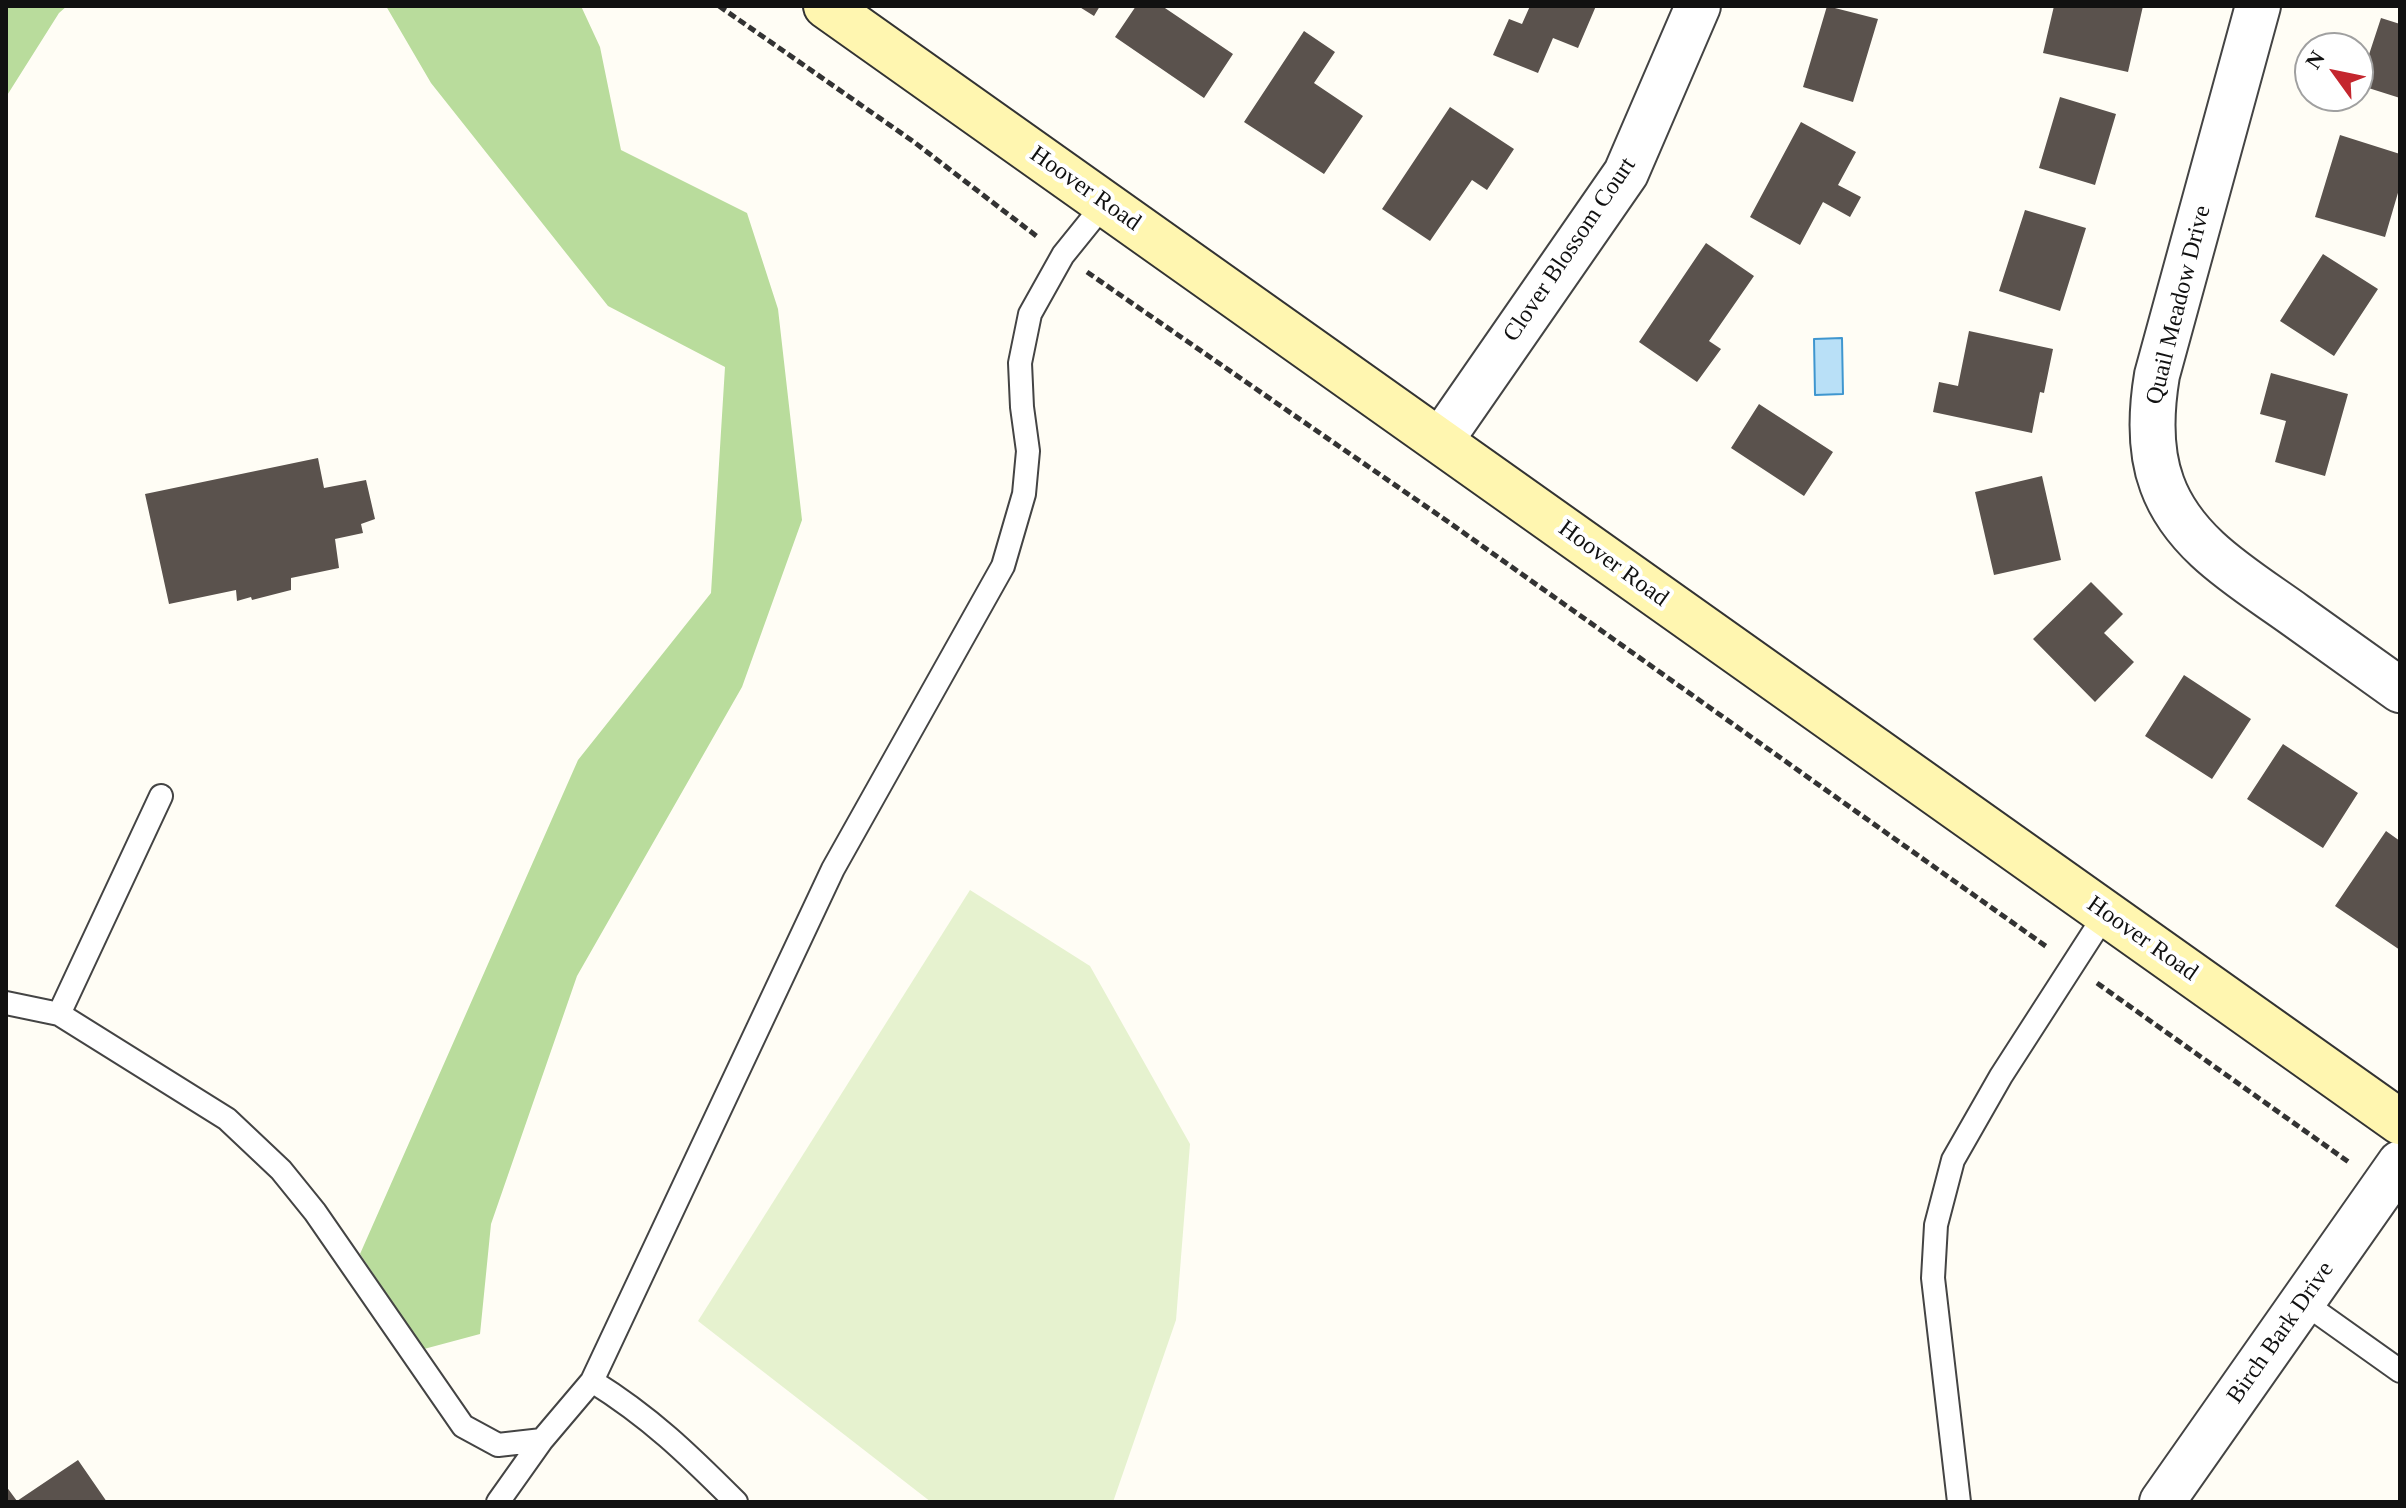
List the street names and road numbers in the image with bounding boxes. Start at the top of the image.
street label: Hoover Road [1024,140,1146,238]
street label: Clover Blossom Court [1498,152,1642,348]
street label: Quail Meadow Drive [2140,203,2218,407]
street label: Hoover Road [1553,515,1673,613]
street label: Hoover Road [2081,890,2203,988]
street label: Birch Bark Drive [2221,1256,2341,1410]

